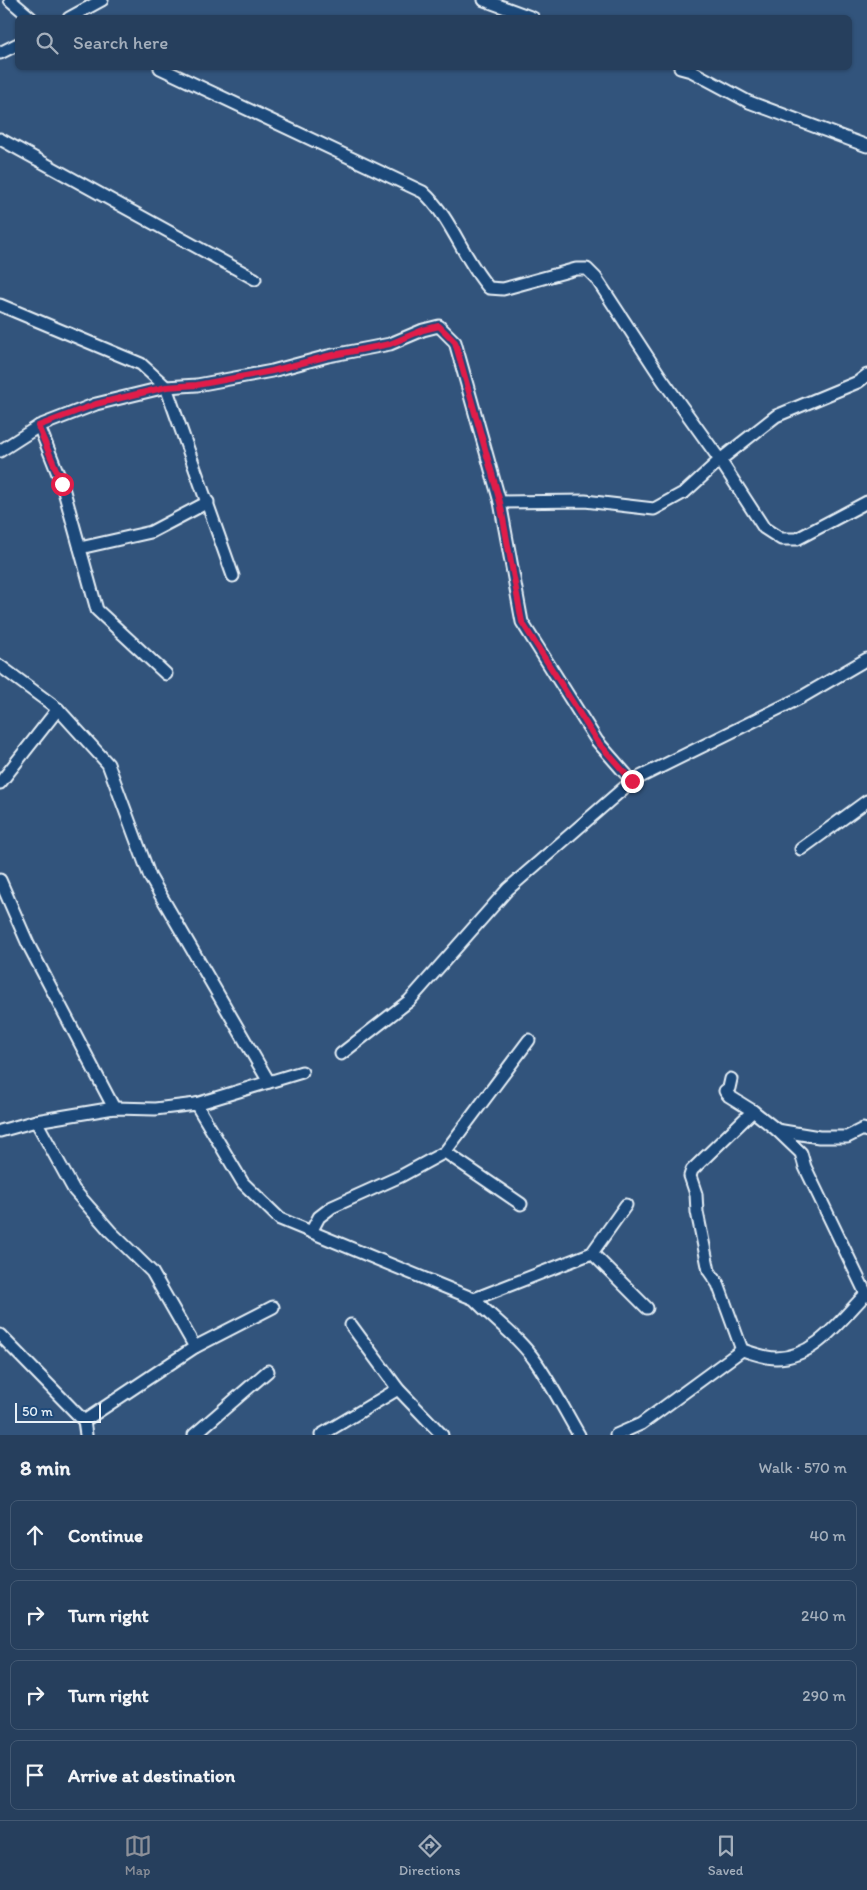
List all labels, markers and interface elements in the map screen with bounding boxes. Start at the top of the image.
search box [15,15,852,70]
icon: search [33,29,61,57]
text: Search here [73,31,168,54]
route start [51,473,74,496]
route end [621,770,644,793]
scale bar [15,1400,101,1423]
text: 50 m [22,1403,53,1420]
text: 8 min [20,1455,70,1480]
text: Walk · 570 m [759,1458,847,1477]
icon: ahead [21,1521,49,1549]
text: Continue [68,1524,143,1547]
text: 40 m [809,1526,846,1545]
icon: right [21,1601,49,1629]
text: Turn right [68,1604,149,1627]
text: 240 m [801,1606,846,1625]
icon: right [21,1681,49,1709]
text: Turn right [68,1684,149,1707]
text: 290 m [802,1686,846,1705]
icon: arrive [21,1761,49,1789]
text: Arrive at destination [68,1764,235,1787]
tab: Map [124,1832,152,1879]
tab: Directions [399,1832,460,1879]
tab: Saved [708,1832,743,1879]

